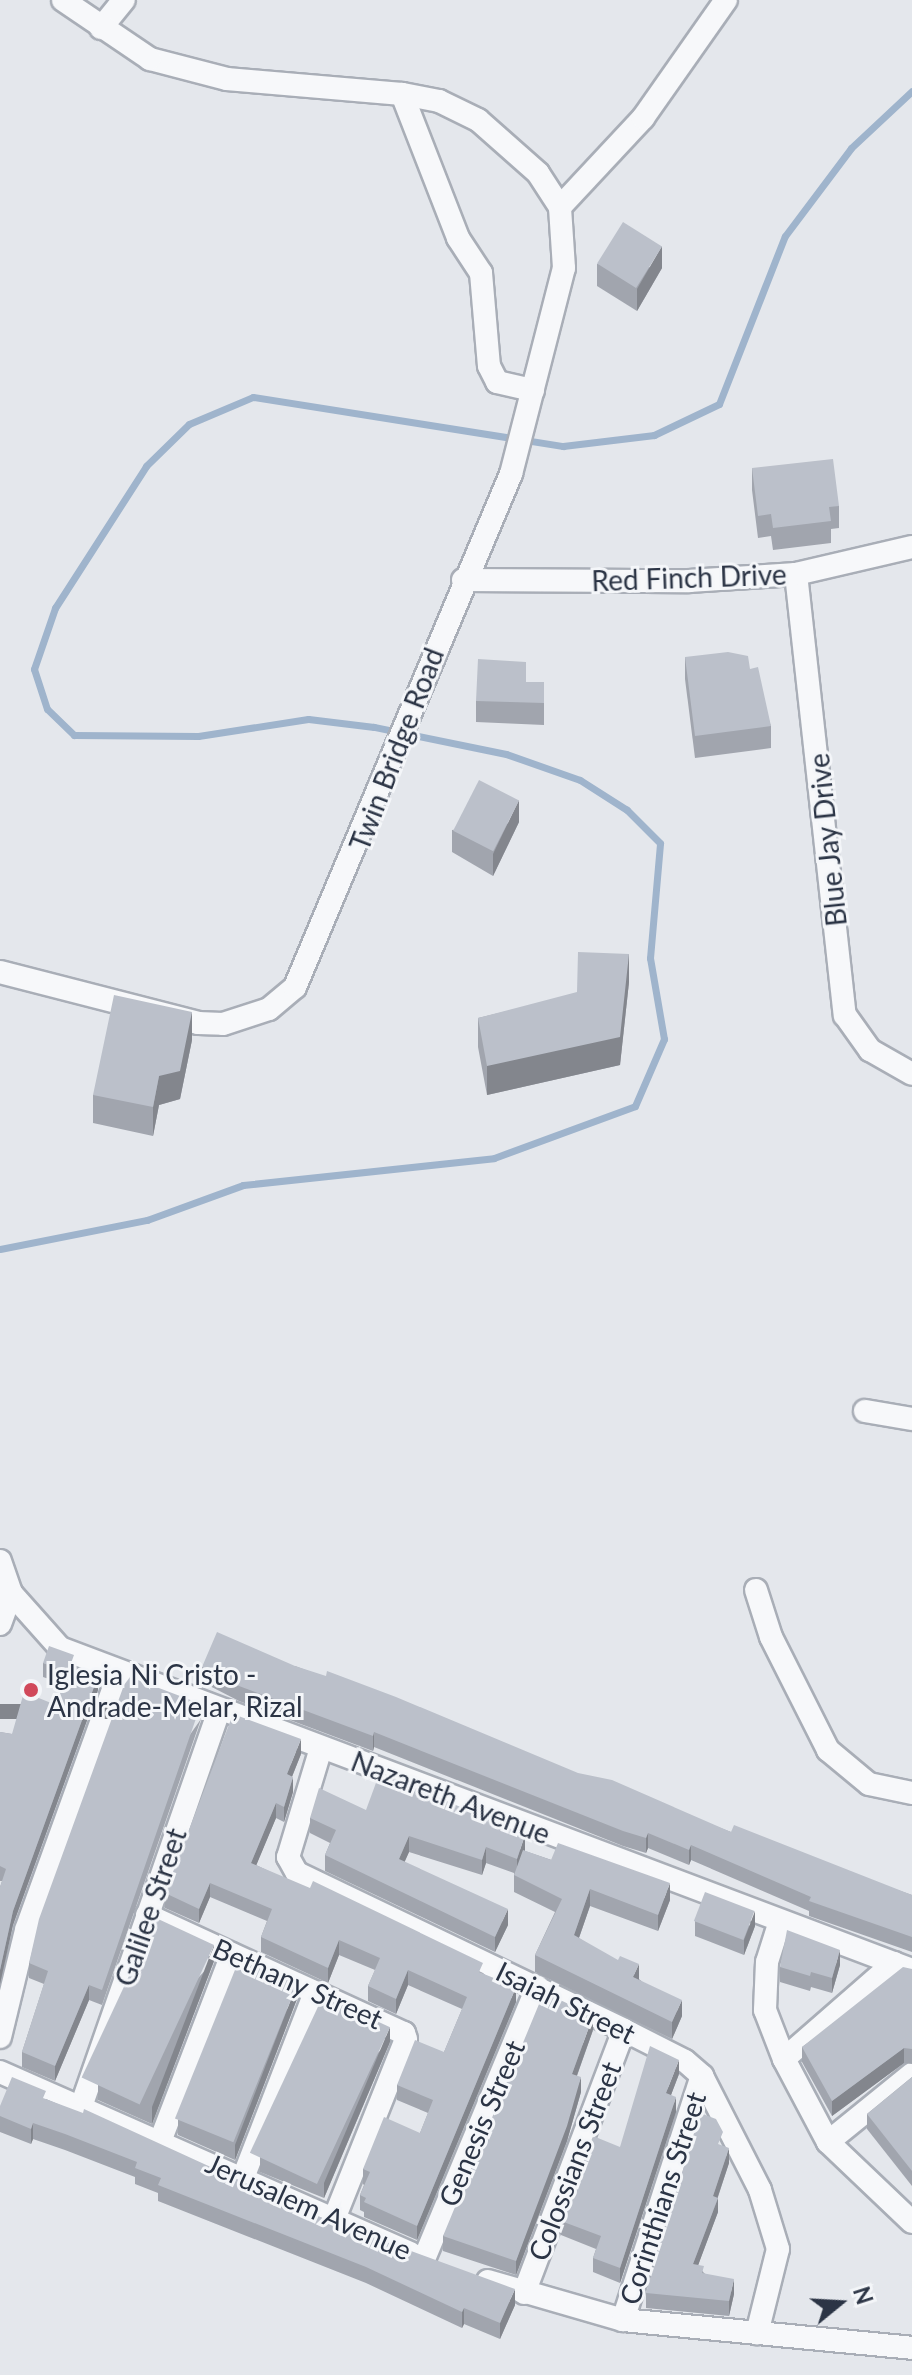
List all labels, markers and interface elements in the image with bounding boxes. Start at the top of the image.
street label: Red Finch Drive [591,557,787,597]
street label: Twin Bridge Road [342,643,450,855]
street label: Blue Jay Drive [801,751,853,929]
place label: Iglesia Ni Cristo - Andrade-Melar, Rizal [47,1657,303,1723]
marker: Iglesia Ni Cristo - Andrade-Melar, Rizal [22,1681,40,1699]
street label: Nazareth Avenue [346,1743,556,1851]
street label: Galilee Street [107,1824,193,1990]
street label: Bethany Street [208,1930,388,2036]
street label: Isaiah Street [491,1954,641,2050]
street label: Genesis Street [431,2035,531,2211]
street label: Colossians Street [521,2057,627,2265]
street label: Corinthians Street [612,2087,712,2309]
street label: Jerusalem Avenue [201,2145,417,2267]
north arrow [800,2263,880,2343]
text: N [848,2283,879,2308]

